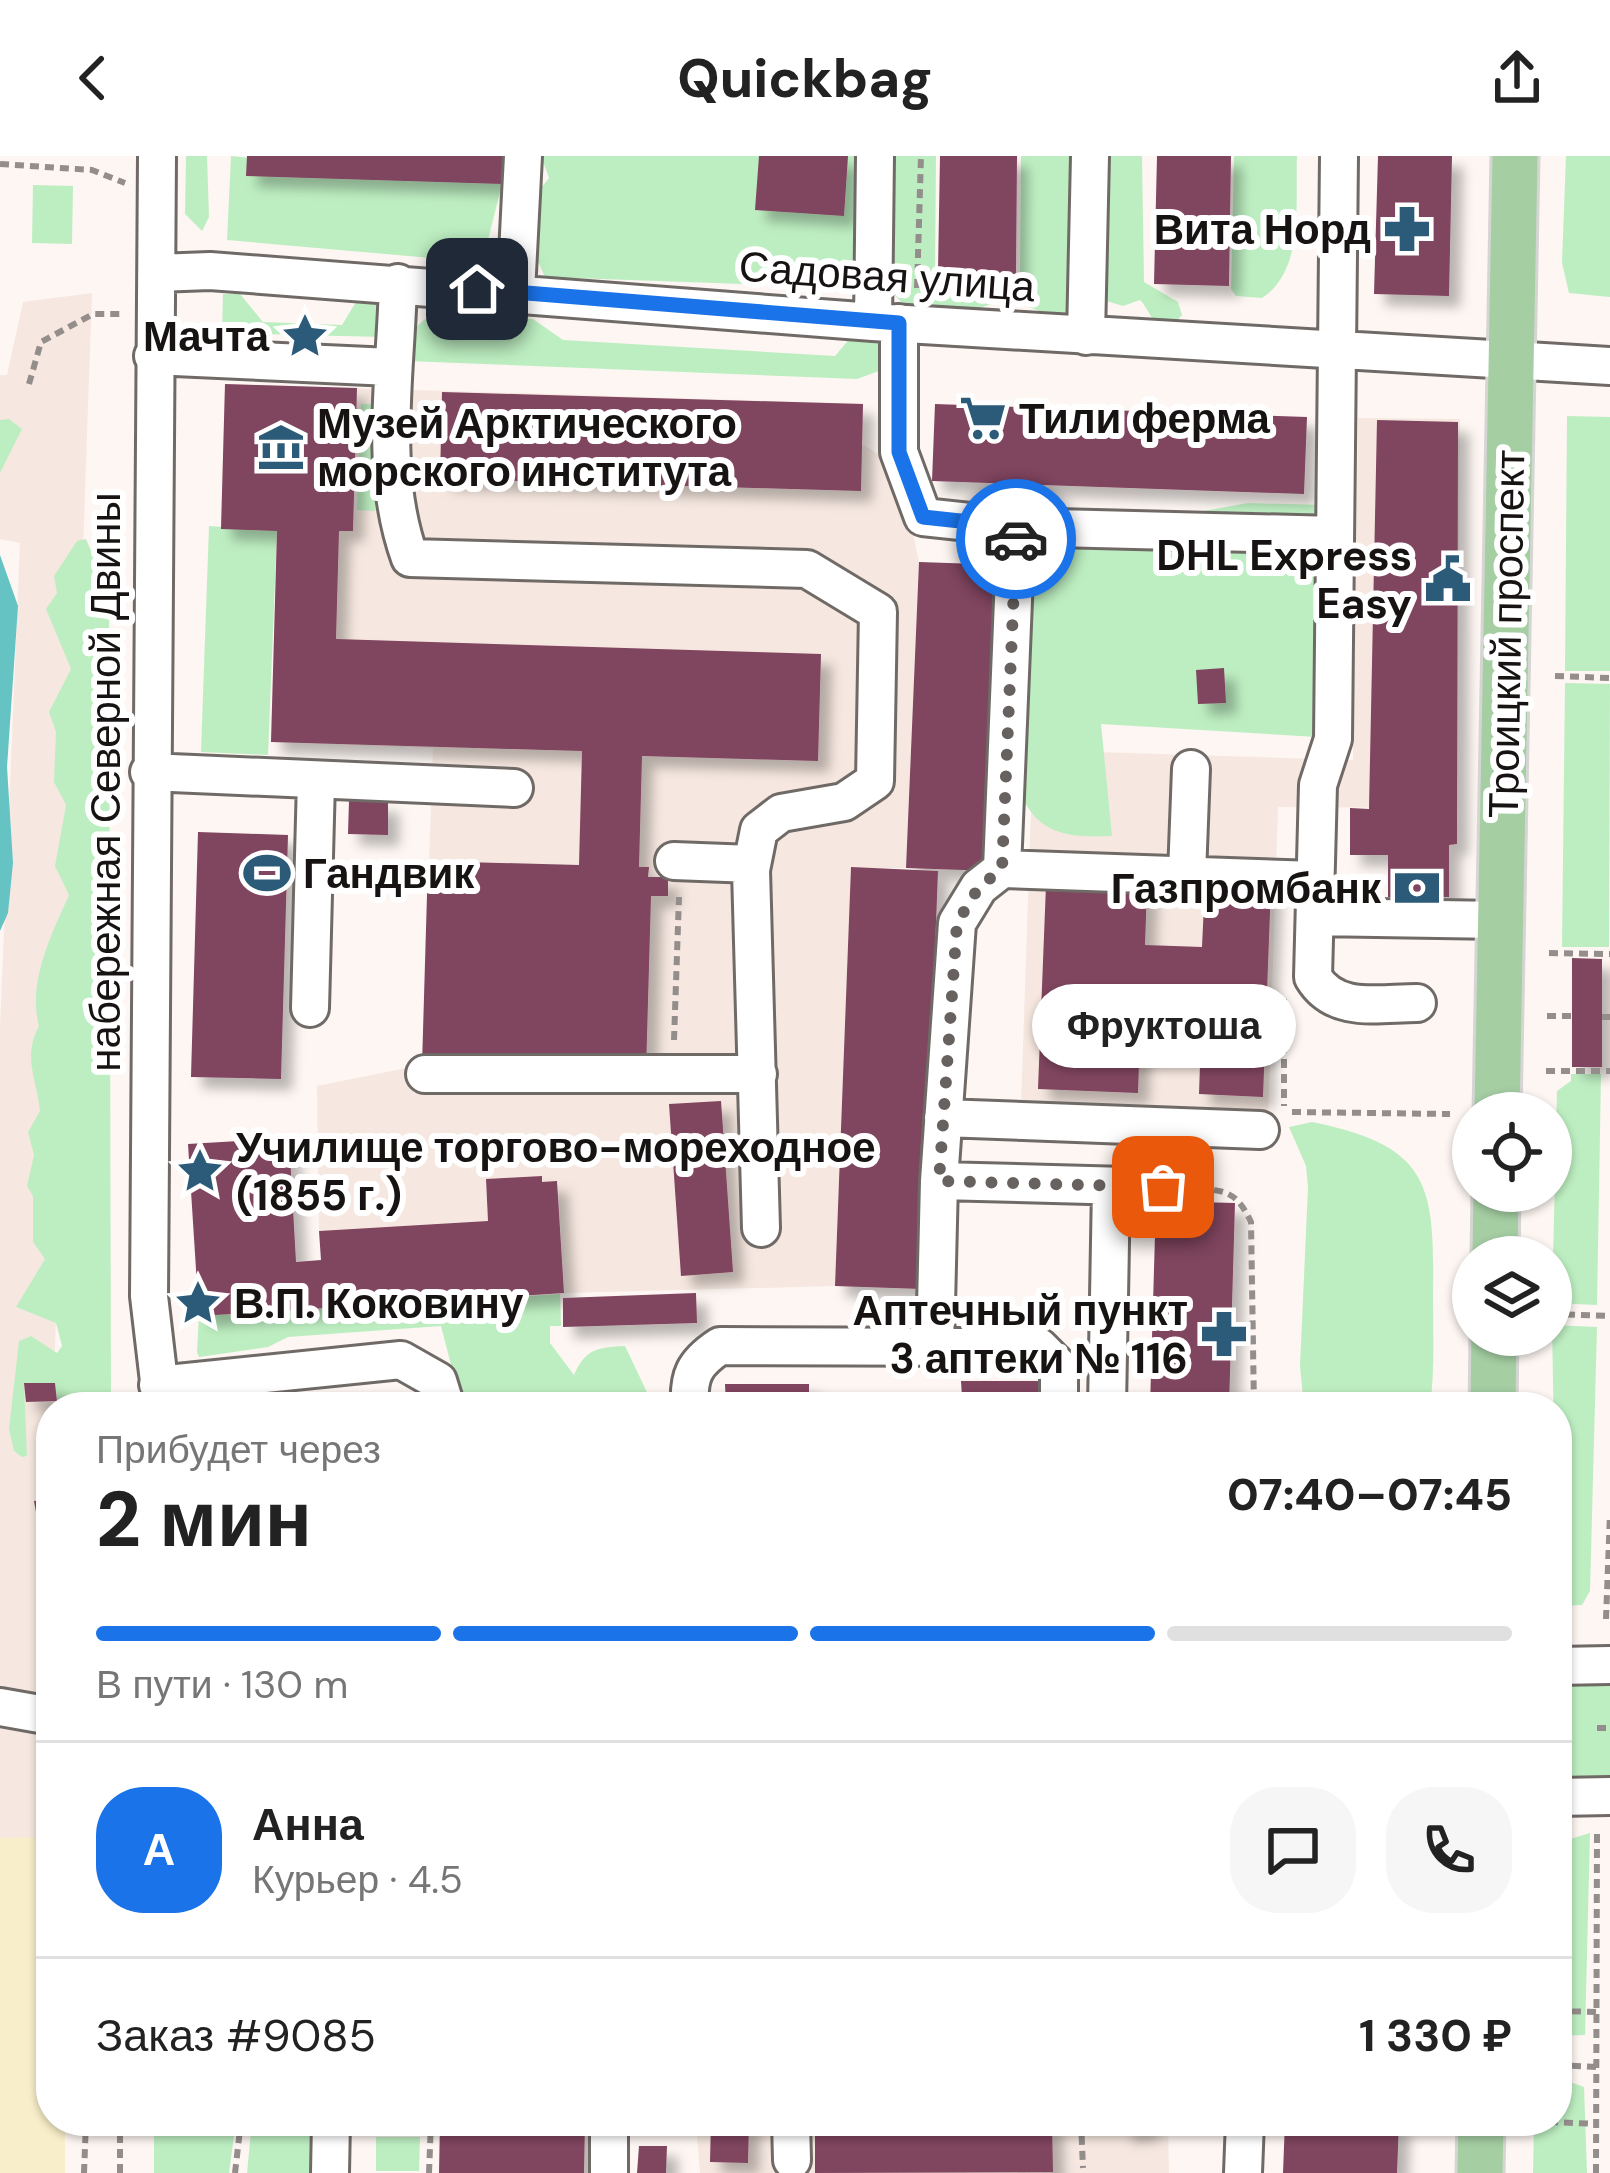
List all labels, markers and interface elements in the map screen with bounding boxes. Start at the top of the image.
text: Quickbag [677,43,933,114]
icon: back [60,45,126,111]
icon: share [1484,45,1550,111]
place label: Вита Норд [1154,202,1371,257]
pharmacy icon: Вита Норд [1382,204,1432,254]
pin [426,238,528,340]
street label: Садовая улица [737,239,1037,314]
icon: home [444,256,510,322]
place label: Мачта [143,309,270,364]
place icon: Мачта [280,311,330,361]
place label: Тили ферма [1019,391,1270,446]
supermarket icon: Тили ферма [958,393,1008,443]
place label: Музей Арктического морского института [317,396,737,499]
museum icon: Музей Арктического морского института [256,422,306,472]
street label: Троицкий проспект [1476,449,1537,819]
courier [956,479,1076,599]
street label: набережная Северной Двины [78,492,133,1072]
icon: car [983,506,1049,572]
place label: DHL Express Easy [1156,528,1412,631]
public building icon: DHL Express Easy [1423,554,1473,604]
place label: Гандвик [303,846,475,901]
sports icon: Гандвик [242,848,292,898]
place label: Газпромбанк [1111,861,1382,916]
bank icon: Газпромбанк [1392,863,1442,913]
callout: Фруктоша [1031,983,1295,1067]
text: Фруктоша [1067,1000,1261,1051]
map controls [1452,1092,1572,1356]
button: locate [1452,1092,1572,1212]
place label: Училище торгово-мореходное (1855 г.) [236,1120,876,1223]
pin [1112,1136,1214,1238]
place icon: Училище торгово-мореходное (1855 г.) [175,1146,225,1196]
icon: bag [1130,1154,1196,1220]
button: layers [1452,1236,1572,1356]
place label: В.П. Коковину [234,1276,524,1331]
place icon: В.П. Коковину [173,1278,223,1328]
place label: Аптечный пункт 3 аптеки № 116 [852,1283,1188,1386]
pharmacy icon: Аптечный пункт 3 аптеки № 116 [1199,1309,1249,1359]
text: Прибудет через [96,1424,381,1475]
text: 07:40–07:45 [1227,1465,1512,1524]
text: 2 мин [96,1469,312,1570]
text: В пути · 130 m [96,1659,348,1710]
button: chat [1230,1787,1356,1913]
button: phone [1386,1787,1512,1913]
text: Анна [252,1795,364,1854]
text: А [143,1820,175,1879]
text: Курьер · 4.5 [252,1854,463,1905]
text: Заказ #9085 [96,2006,376,2065]
text: 1 330 ₽ [1359,2006,1512,2065]

